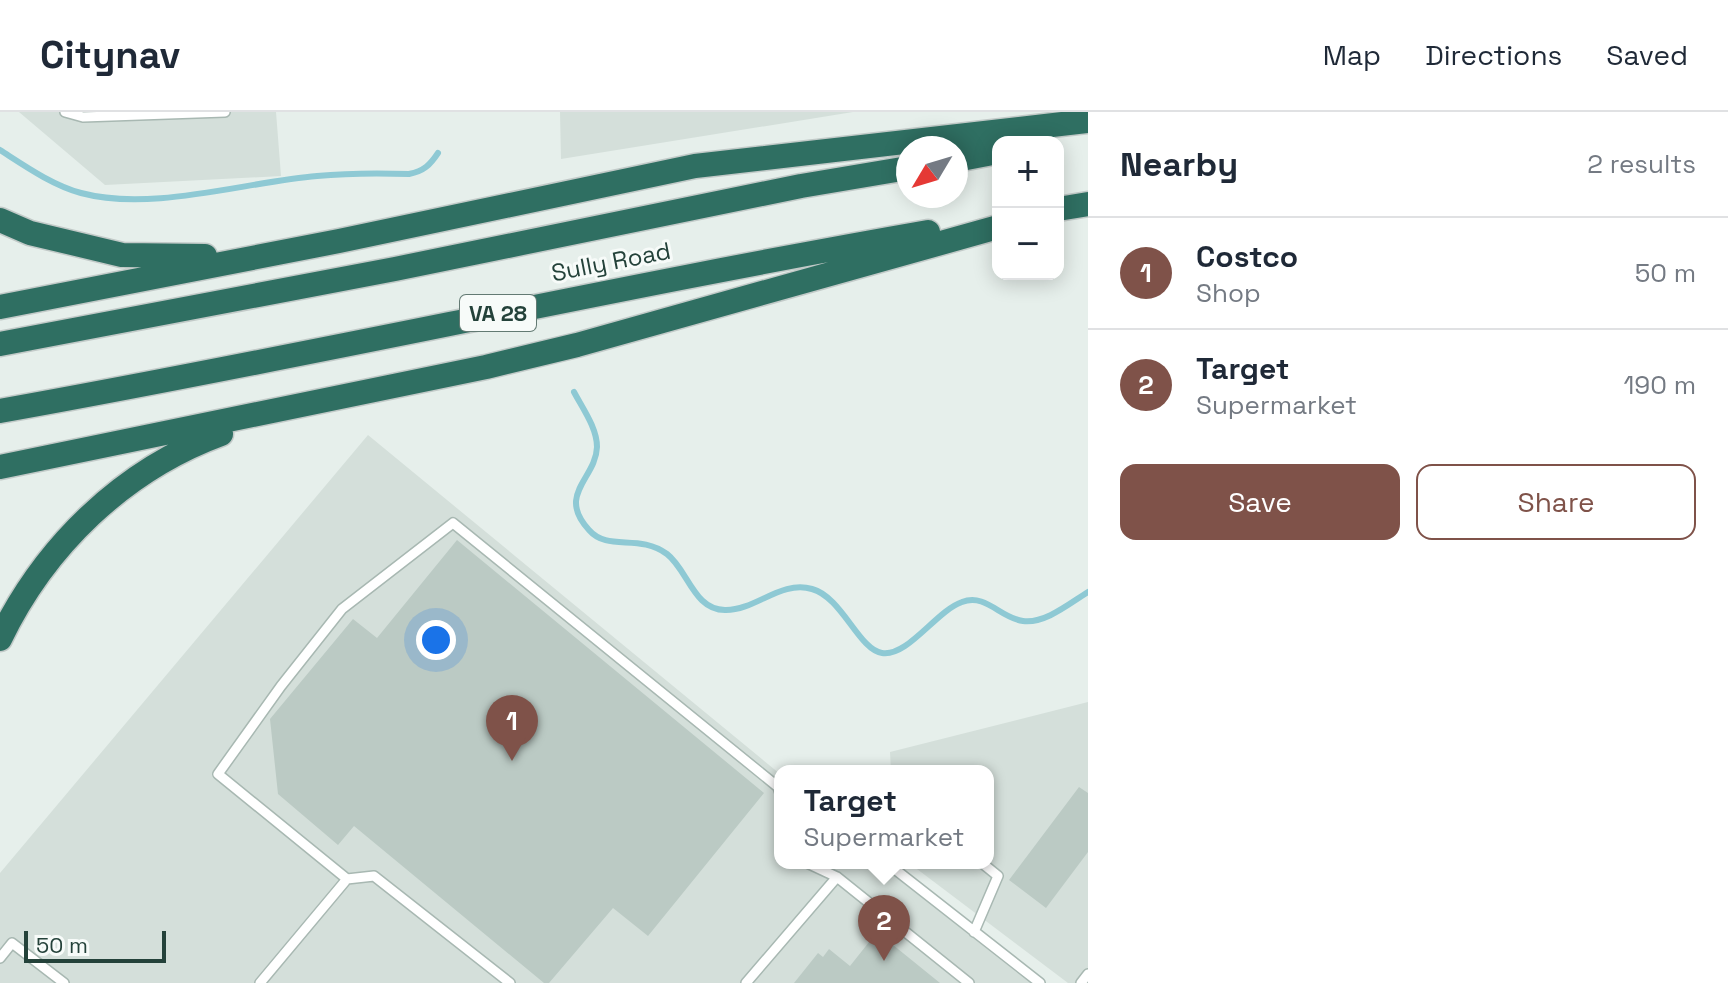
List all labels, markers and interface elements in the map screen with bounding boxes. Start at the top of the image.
text: Citynav [40,31,180,79]
text: Map [1323,37,1381,73]
text: Directions [1425,37,1562,73]
text: Saved [1606,37,1688,73]
north arrow [896,136,968,208]
map controls [992,136,1064,280]
button: + [992,136,1064,208]
text: Nearby [1120,143,1238,186]
text: 2 results [1587,147,1696,181]
button: − [992,208,1064,280]
street label: Sully Road [549,235,673,288]
text: Costco [1196,237,1298,276]
text: 1 [1140,256,1152,290]
text: 50 m [1635,256,1696,290]
text: Shop [1196,276,1261,310]
road number: VA 28 [460,295,536,331]
text: Target [1196,349,1289,388]
text: 2 [1138,368,1154,402]
text: 190 m [1624,368,1696,402]
text: Supermarket [1196,388,1357,422]
button: Save [1120,464,1400,540]
button: Share [1416,464,1696,540]
your location [416,620,456,660]
pin: 1 [486,695,538,761]
popup [774,765,994,869]
text: Target [803,781,897,820]
text: Supermarket [803,820,965,854]
pin: 2 [858,895,910,961]
scale bar [24,927,166,963]
text: 50 m [36,931,88,959]

